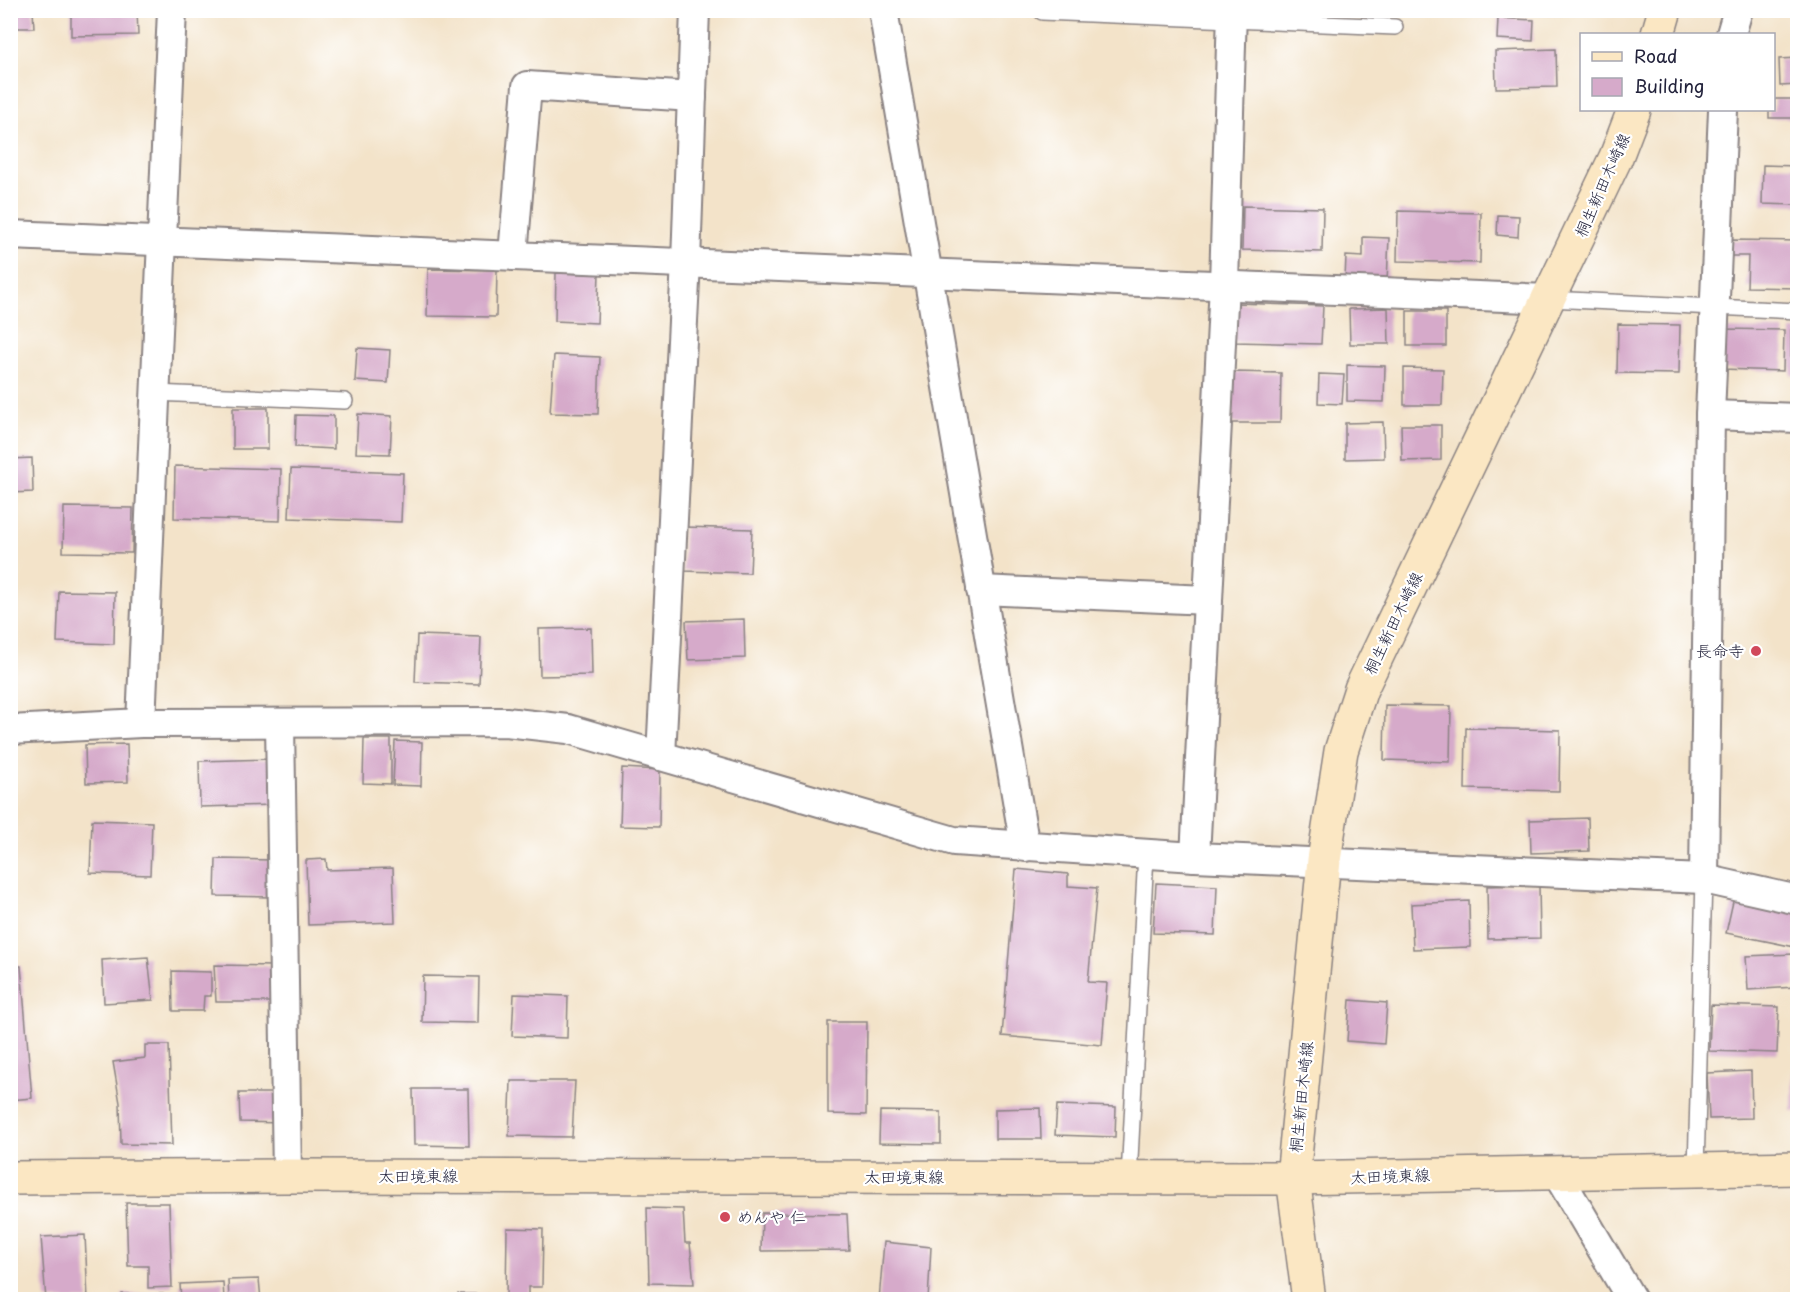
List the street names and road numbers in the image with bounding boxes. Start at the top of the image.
street label: 桐生新田木崎線 [1567,129,1635,241]
street label: 桐生新田木崎線 [1357,567,1427,678]
street label: 桐生新田木崎線 [1282,1040,1318,1154]
street label: 太田境東線 [1350,1162,1430,1188]
street label: 太田境東線 [378,1163,458,1187]
street label: 太田境東線 [864,1164,944,1188]

